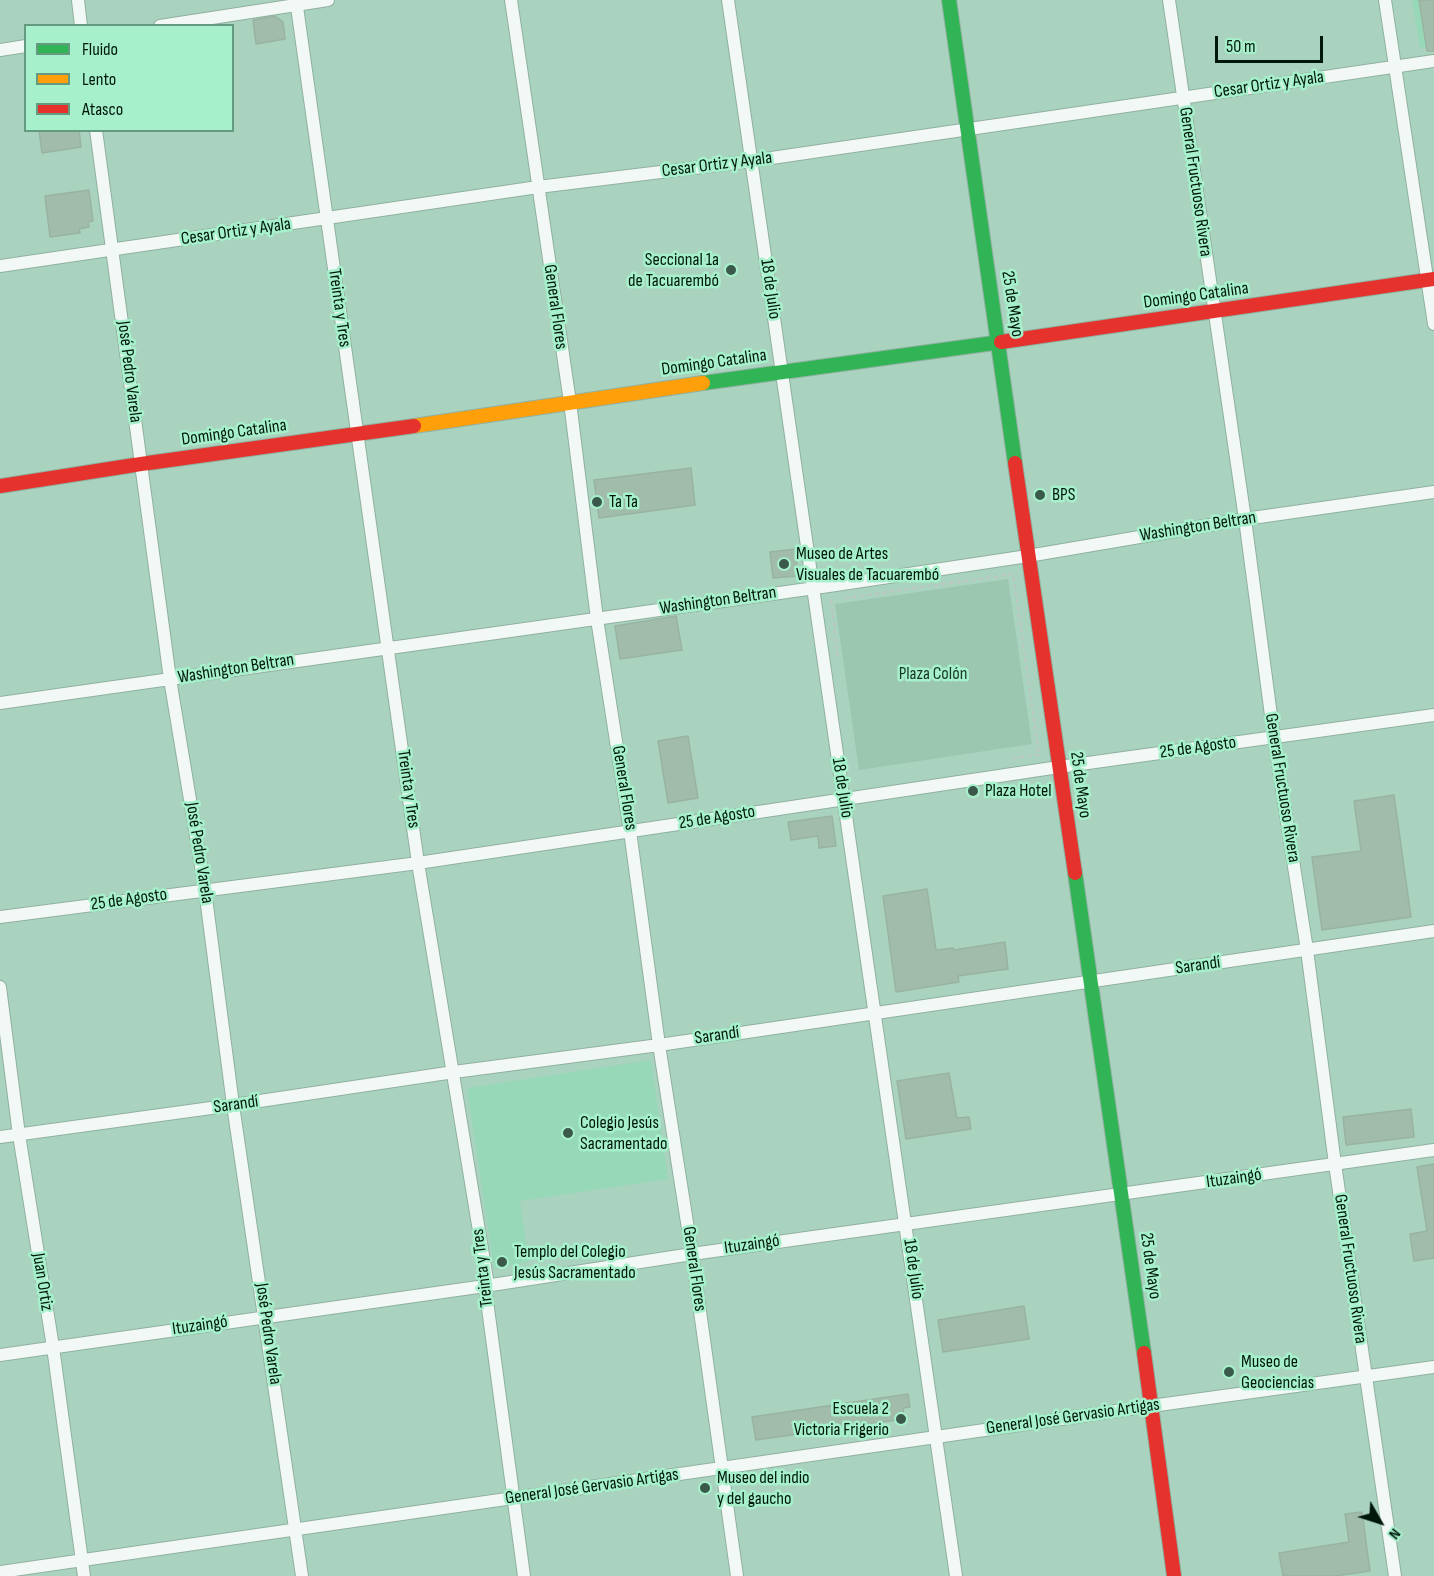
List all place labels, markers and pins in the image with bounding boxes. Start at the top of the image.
place label: Seccional 1a de Tacuarembó [628,249,719,292]
marker: Seccional 1a de Tacuarembó [724,263,738,277]
place label: BPS [1052,484,1075,506]
marker: BPS [1033,488,1047,502]
place label: Ta Ta [609,491,638,513]
marker: Ta Ta [590,495,604,509]
place label: Museo de Artes Visuales de Tacuarembó [796,543,939,586]
marker: Museo de Artes Visuales de Tacuarembó [777,557,791,571]
place label: Plaza Hotel [985,780,1052,802]
marker: Plaza Hotel [966,784,980,798]
place label: Colegio Jesús Sacramentado [580,1112,667,1154]
marker: Colegio Jesús Sacramentado [561,1126,575,1140]
place label: Templo del Colegio Jesús Sacramentado [514,1241,636,1284]
marker: Templo del Colegio Jesús Sacramentado [495,1255,509,1269]
place label: Museo de Geociencias [1241,1351,1314,1394]
marker: Museo de Geociencias [1222,1365,1236,1379]
place label: Escuela 2 Victoria Frigerio [794,1398,889,1440]
marker: Escuela 2 Victoria Frigerio [894,1412,908,1426]
place label: Museo del indio y del gaucho [717,1467,810,1510]
marker: Museo del indio y del gaucho [698,1481,712,1495]

